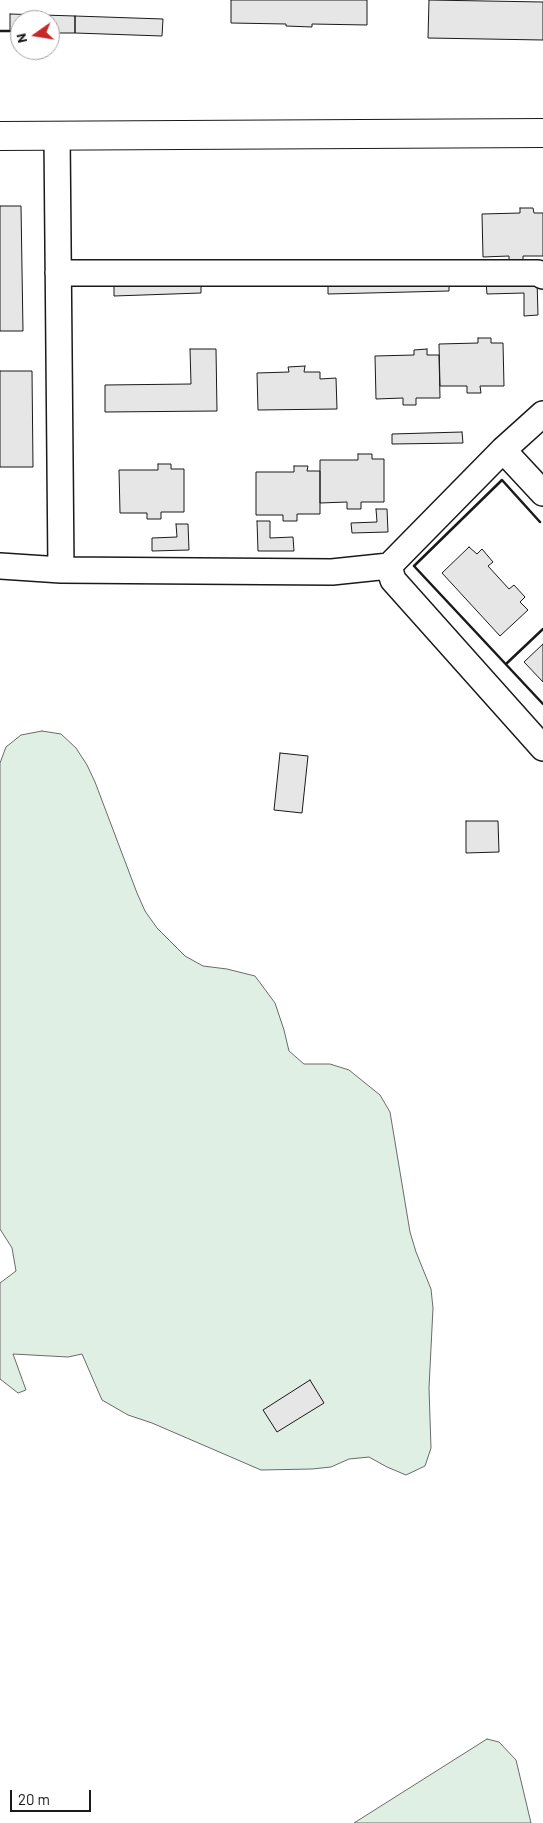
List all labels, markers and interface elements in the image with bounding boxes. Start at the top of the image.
north arrow [10,10,60,60]
text: N [12,32,30,45]
scale bar [12,1780,94,1812]
text: 20 m [18,1790,50,1808]

